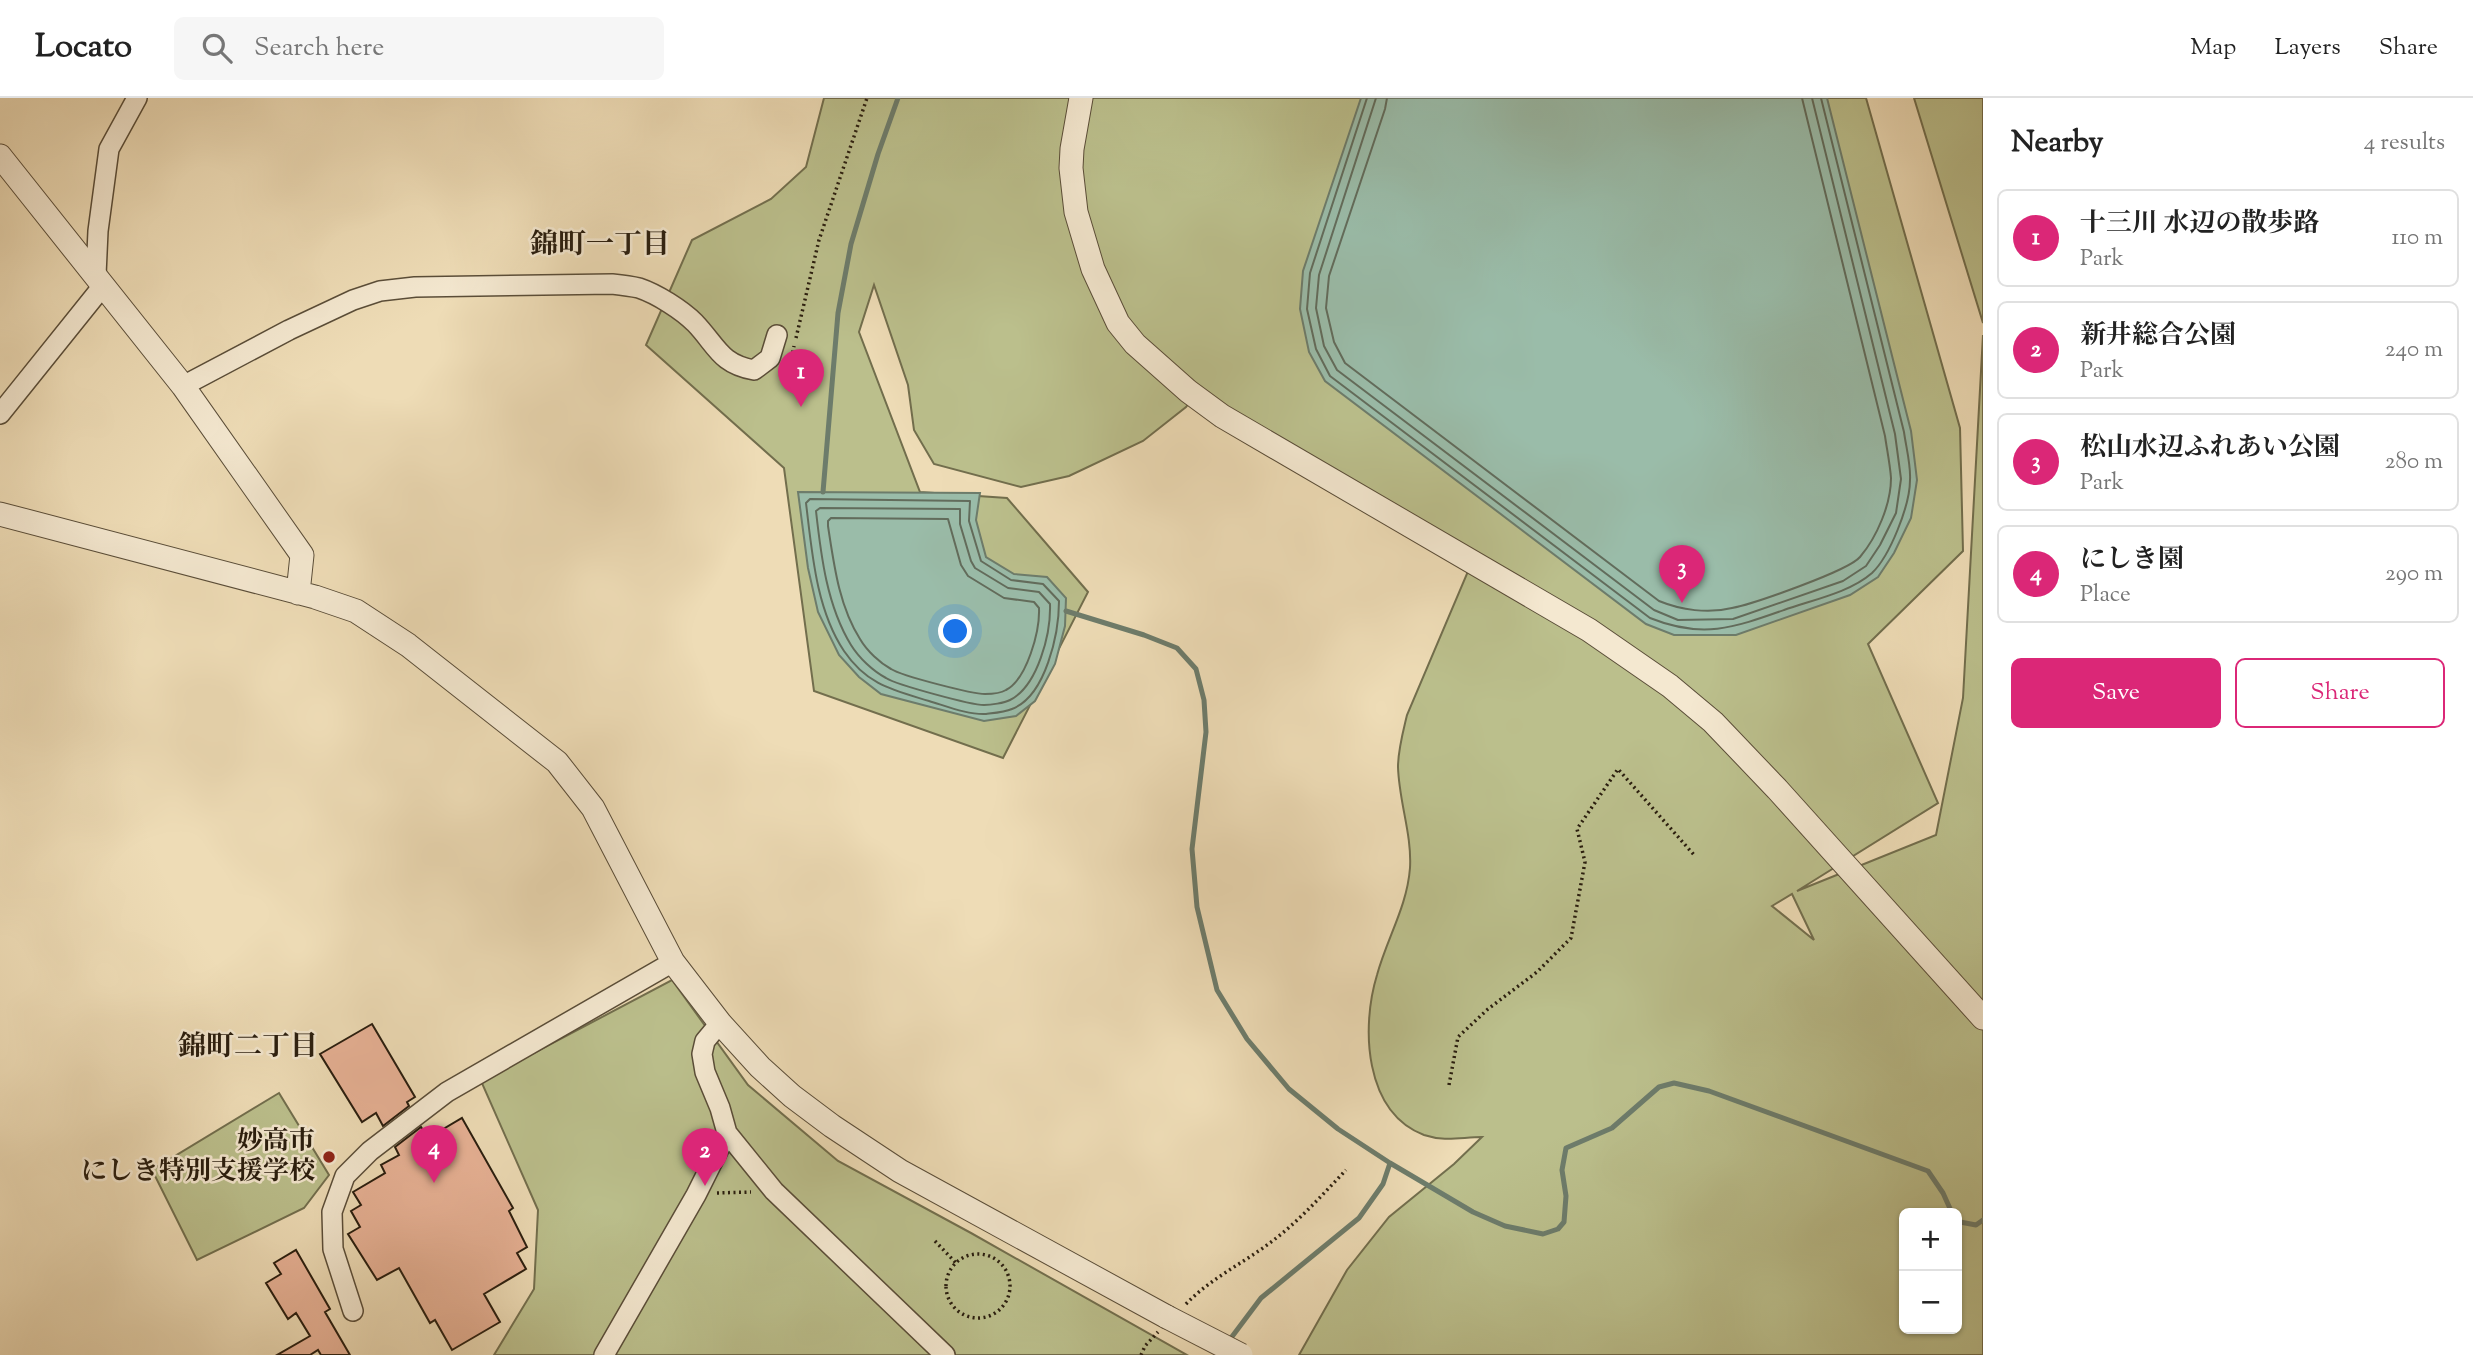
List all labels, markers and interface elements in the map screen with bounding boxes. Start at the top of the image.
search box [174,17,664,80]
text: Locato [35,24,132,72]
icon: search [198,29,236,67]
text: Search here [254,30,384,67]
text: Map [2190,31,2236,65]
text: Layers [2274,31,2341,65]
text: Share [2379,31,2438,65]
text: Nearby [2011,122,2103,165]
text: 4 results [2364,127,2445,160]
text: 十三川 水辺の散歩路 [2080,206,2320,243]
text: 1 [2032,222,2040,255]
text: 110 m [2392,222,2443,255]
district label: 錦町一丁目 [530,226,670,266]
text: Park [2080,243,2124,276]
text: 新井総合公園 [2080,318,2236,355]
text: 2 [2031,334,2041,367]
text: 240 m [2385,334,2443,367]
pin: 1 [778,349,824,407]
text: Park [2080,355,2124,388]
text: 松山水辺ふれあい公園 [2080,430,2340,467]
text: 3 [2031,446,2041,479]
text: 280 m [2385,446,2443,479]
text: Park [2080,467,2124,500]
text: にしき園 [2080,542,2184,579]
pin: 3 [1659,545,1705,603]
text: 4 [2030,558,2042,591]
text: 290 m [2385,558,2443,591]
text: Place [2080,579,2131,612]
your location [938,614,972,648]
button: Save [2011,658,2221,728]
button: Share [2235,658,2445,728]
district label: 錦町二丁目 [178,1028,318,1068]
place label: 妙高市 にしき特別支援学校 [81,1124,315,1191]
pin: 4 [411,1125,457,1183]
pin: 2 [682,1128,728,1186]
marker: 妙高市 にしき特別支援学校 [321,1149,337,1165]
map controls [1899,1208,1962,1334]
button: + [1899,1208,1962,1271]
button: − [1899,1271,1962,1334]

